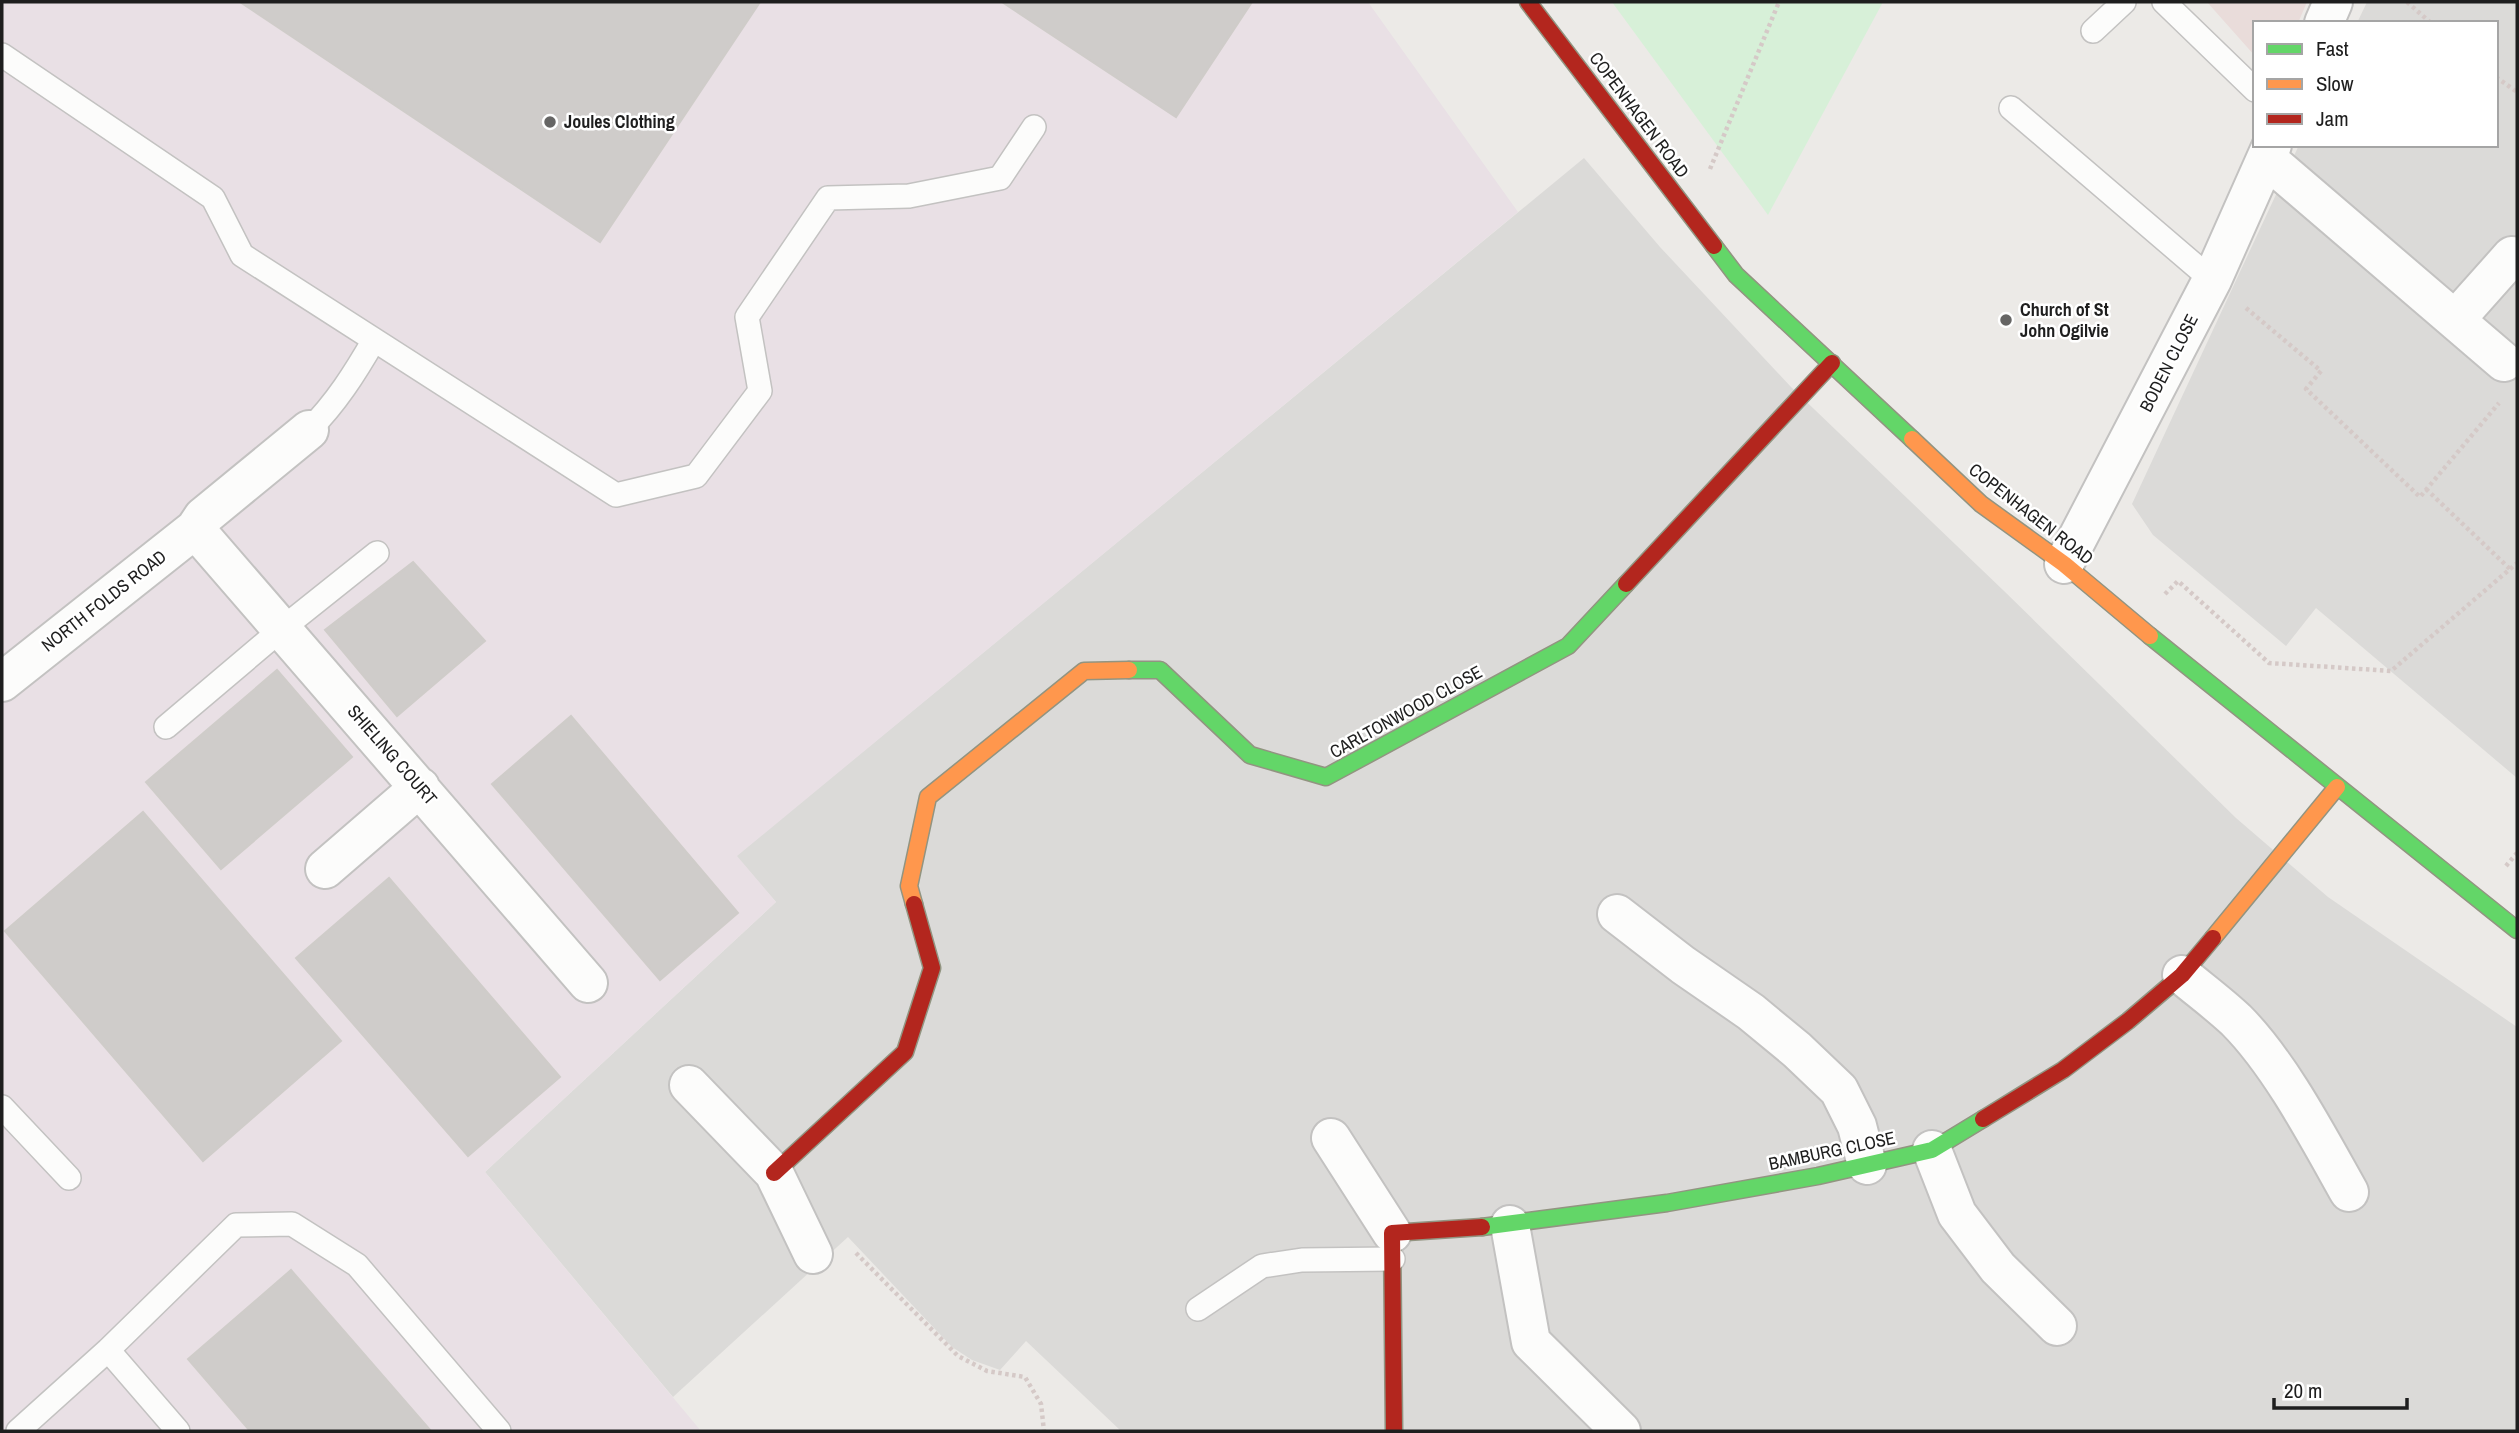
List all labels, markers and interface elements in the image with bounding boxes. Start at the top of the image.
legend [2253,21,2498,147]
text: Fast [2316,34,2349,63]
street label: COPENHAGEN ROAD [1584,47,1695,183]
text: Slow [2316,69,2354,98]
text: Jam [2316,104,2349,133]
place label: Joules Clothing [564,109,675,134]
marker: Joules Clothing [542,114,558,130]
place label: Church of St John Ogilvie [2020,297,2109,343]
street label: BODEN CLOSE [2133,310,2204,416]
marker: Church of St John Ogilvie [1998,312,2014,328]
street label: COPENHAGEN ROAD [1964,457,2099,570]
street label: NORTH FOLDS ROAD [36,544,171,657]
street label: CARLTONWOOD CLOSE [1325,659,1487,764]
street label: SHIELING COURT [342,699,443,810]
street label: BAMBURG CLOSE [1766,1125,1897,1176]
scale bar [2274,1366,2407,1410]
text: 20 m [2284,1376,2322,1405]

